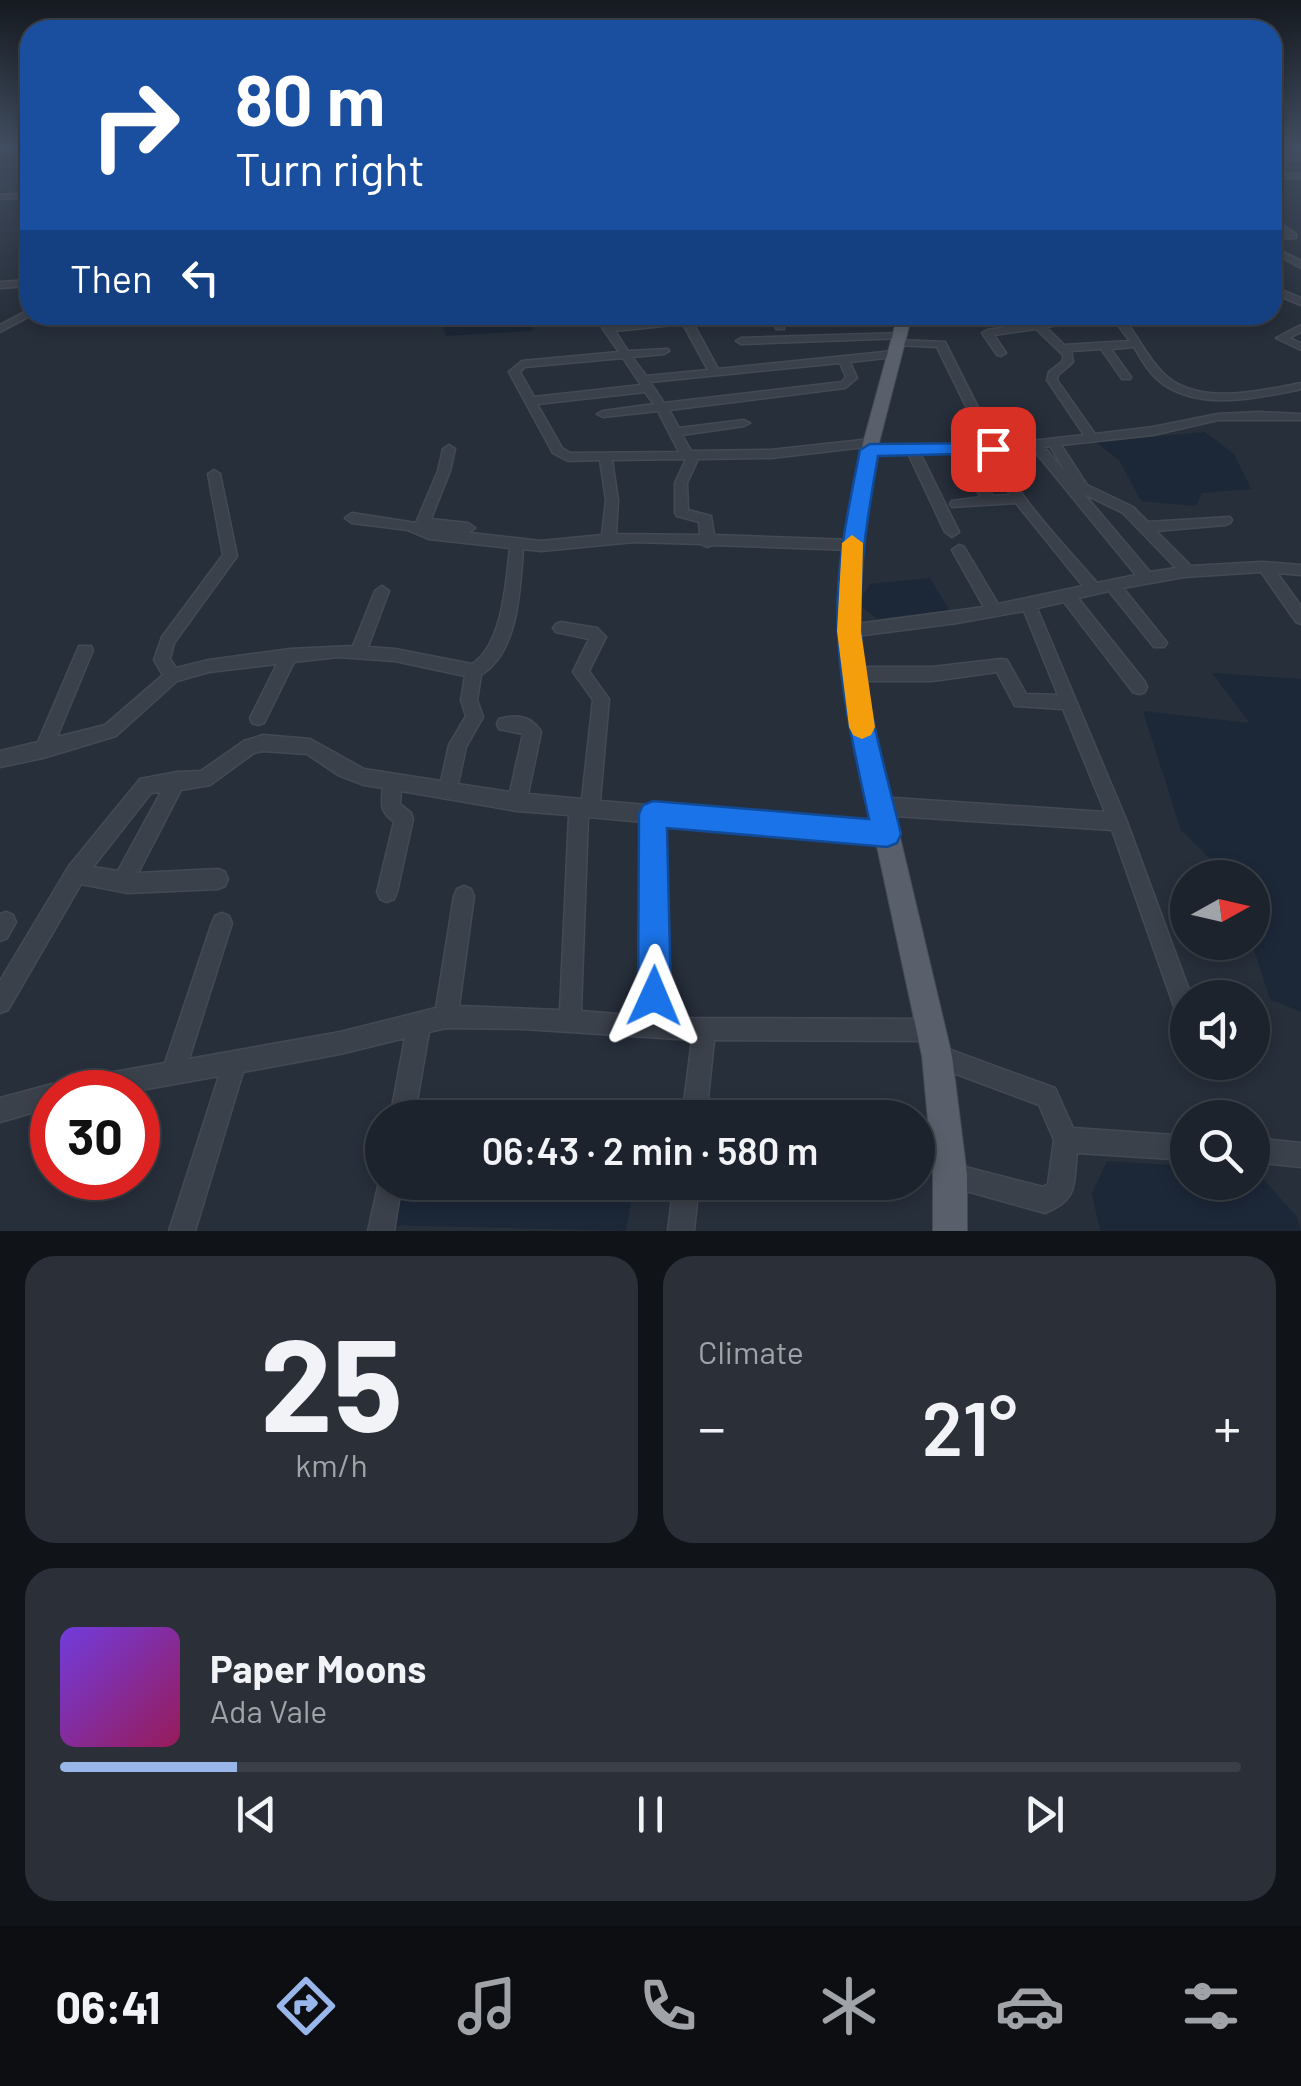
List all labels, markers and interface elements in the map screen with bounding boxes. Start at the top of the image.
text: 80 m [235,56,385,140]
icon: right [70,60,200,190]
text: Turn right [235,141,425,195]
icon: left [173,250,228,305]
text: Then [70,255,153,301]
pin [951,407,1036,492]
icon: arrive [966,422,1021,477]
north arrow [1170,860,1270,960]
map controls [1170,860,1270,1200]
position arrow [602,944,706,1048]
button: sound [1170,980,1270,1080]
speed limit sign: 30 [30,1070,160,1200]
button: search [1170,1100,1270,1200]
text: 06:43 · 2 min · 580 m [482,1127,818,1173]
text: 25 [260,1302,403,1458]
text: Climate [698,1332,804,1370]
text: 21° [922,1381,1017,1471]
text: − [698,1393,726,1459]
text: + [1213,1393,1241,1459]
text: km/h [295,1445,368,1483]
text: Paper Moons [210,1645,426,1691]
text: Ada Vale [210,1691,327,1729]
icon: previous [229,1787,284,1842]
icon: pause [623,1787,678,1842]
icon: next [1017,1787,1072,1842]
icon: directions [271,1971,341,2041]
icon: music [452,1971,522,2041]
icon: phone [633,1971,703,2041]
icon: climate [814,1971,884,2041]
icon: car [995,1971,1065,2041]
icon: filters [1176,1971,1246,2041]
text: 06:41 [55,1979,160,2033]

